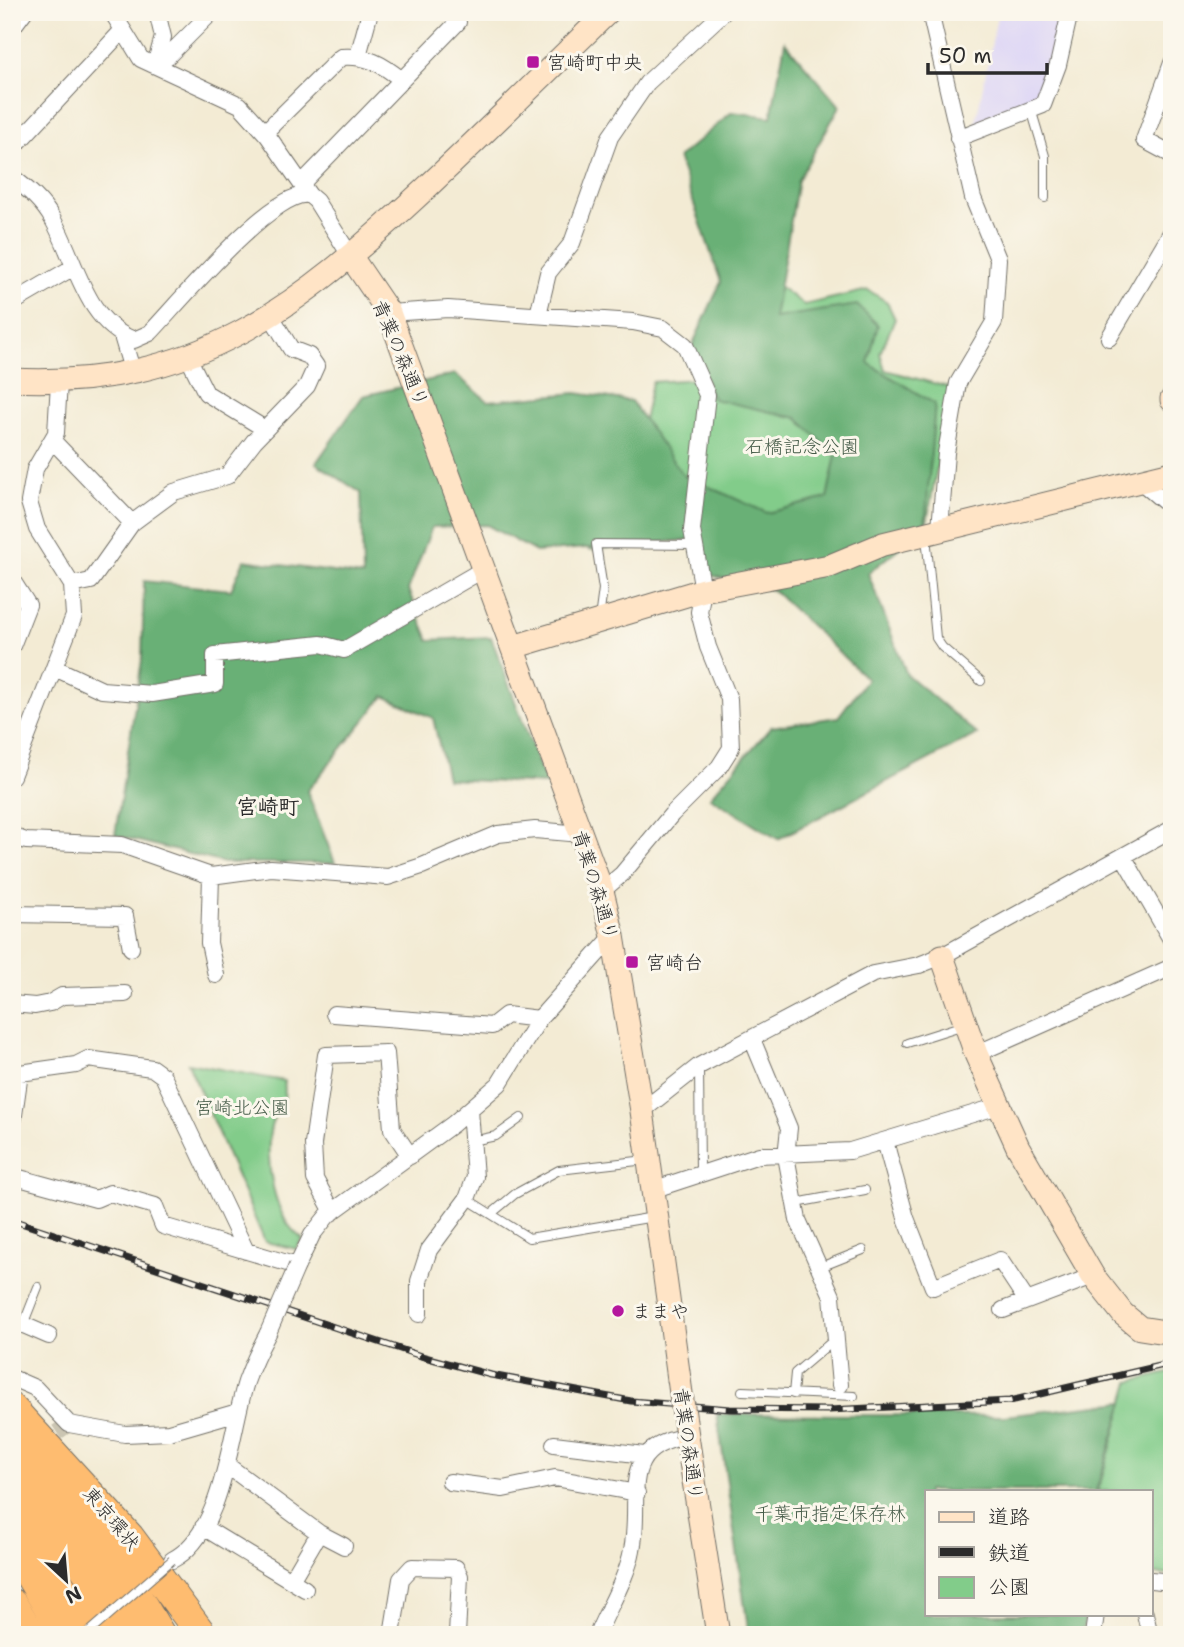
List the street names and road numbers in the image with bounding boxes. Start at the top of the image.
street label: 青葉の森通り [367,296,434,411]
street label: 青葉の森通り [567,827,624,943]
street label: 青葉の森通り [668,1386,709,1502]
street label: 東京環状 [78,1481,146,1555]

